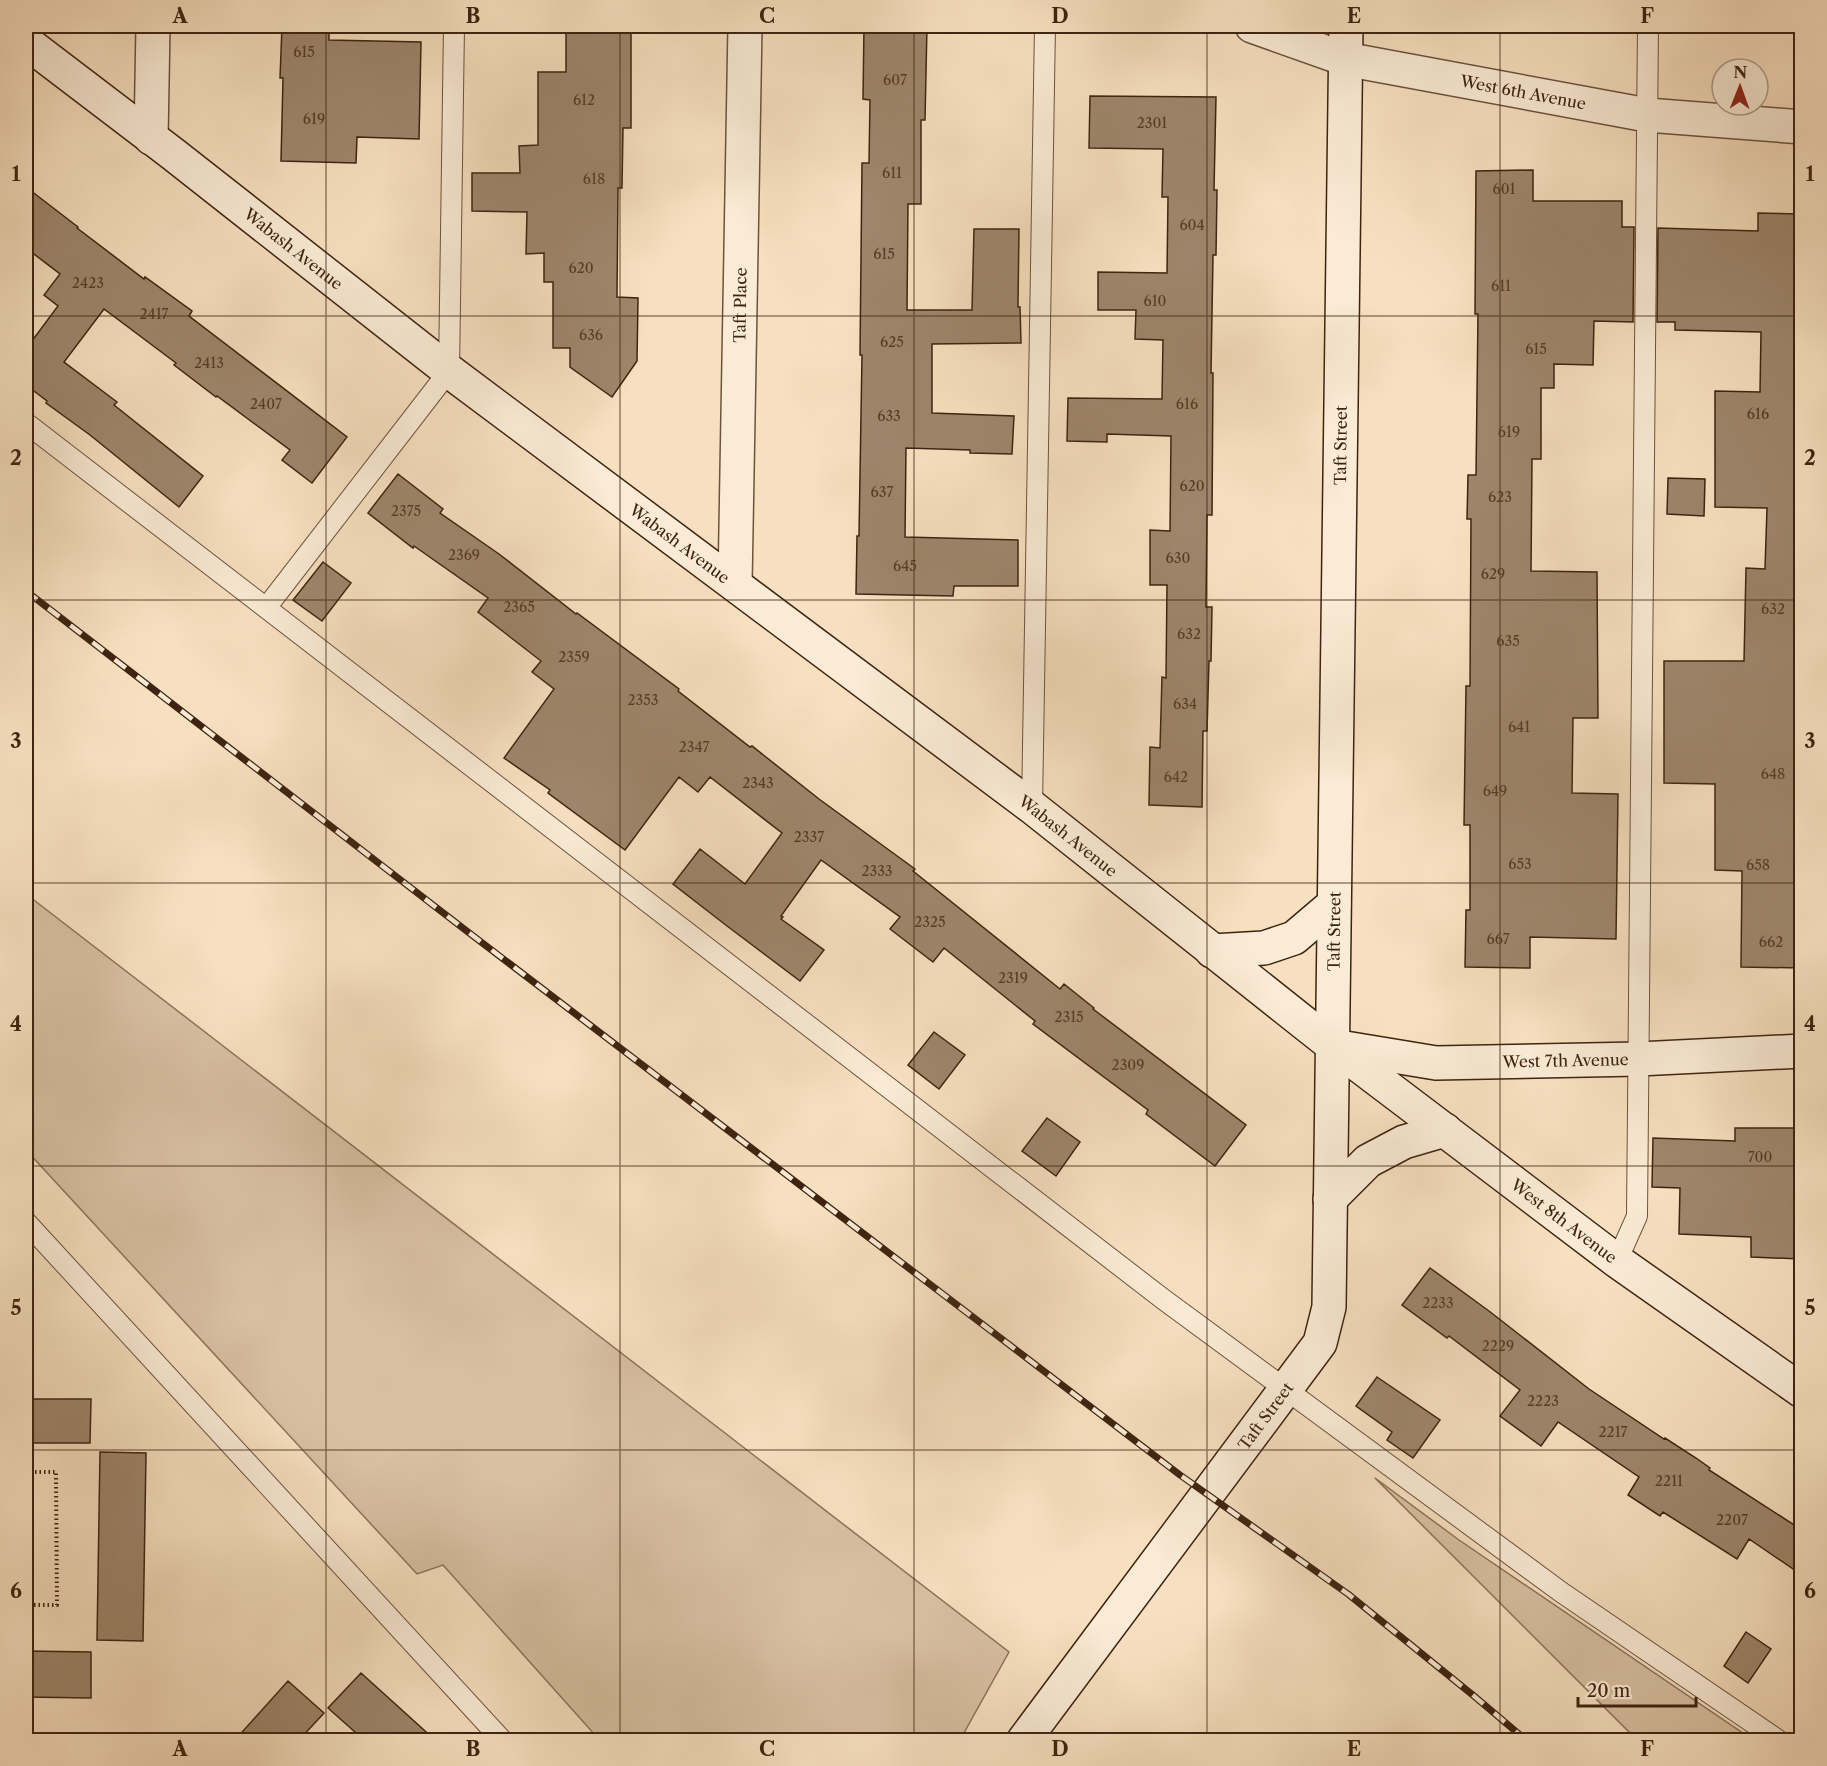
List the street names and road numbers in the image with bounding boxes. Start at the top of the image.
street label: West 6th Avenue [1458,70,1588,114]
street label: Wabash Avenue [239,203,347,294]
street label: Taft Place [729,267,751,343]
street label: Taft Street [1330,405,1351,485]
street label: Wabash Avenue [625,499,734,588]
street label: Wabash Avenue [1014,790,1121,881]
street label: Taft Street [1323,891,1345,971]
street label: West 7th Avenue [1501,1049,1629,1072]
street label: West 8th Avenue [1506,1174,1621,1267]
street label: Taft Street [1234,1378,1298,1454]

